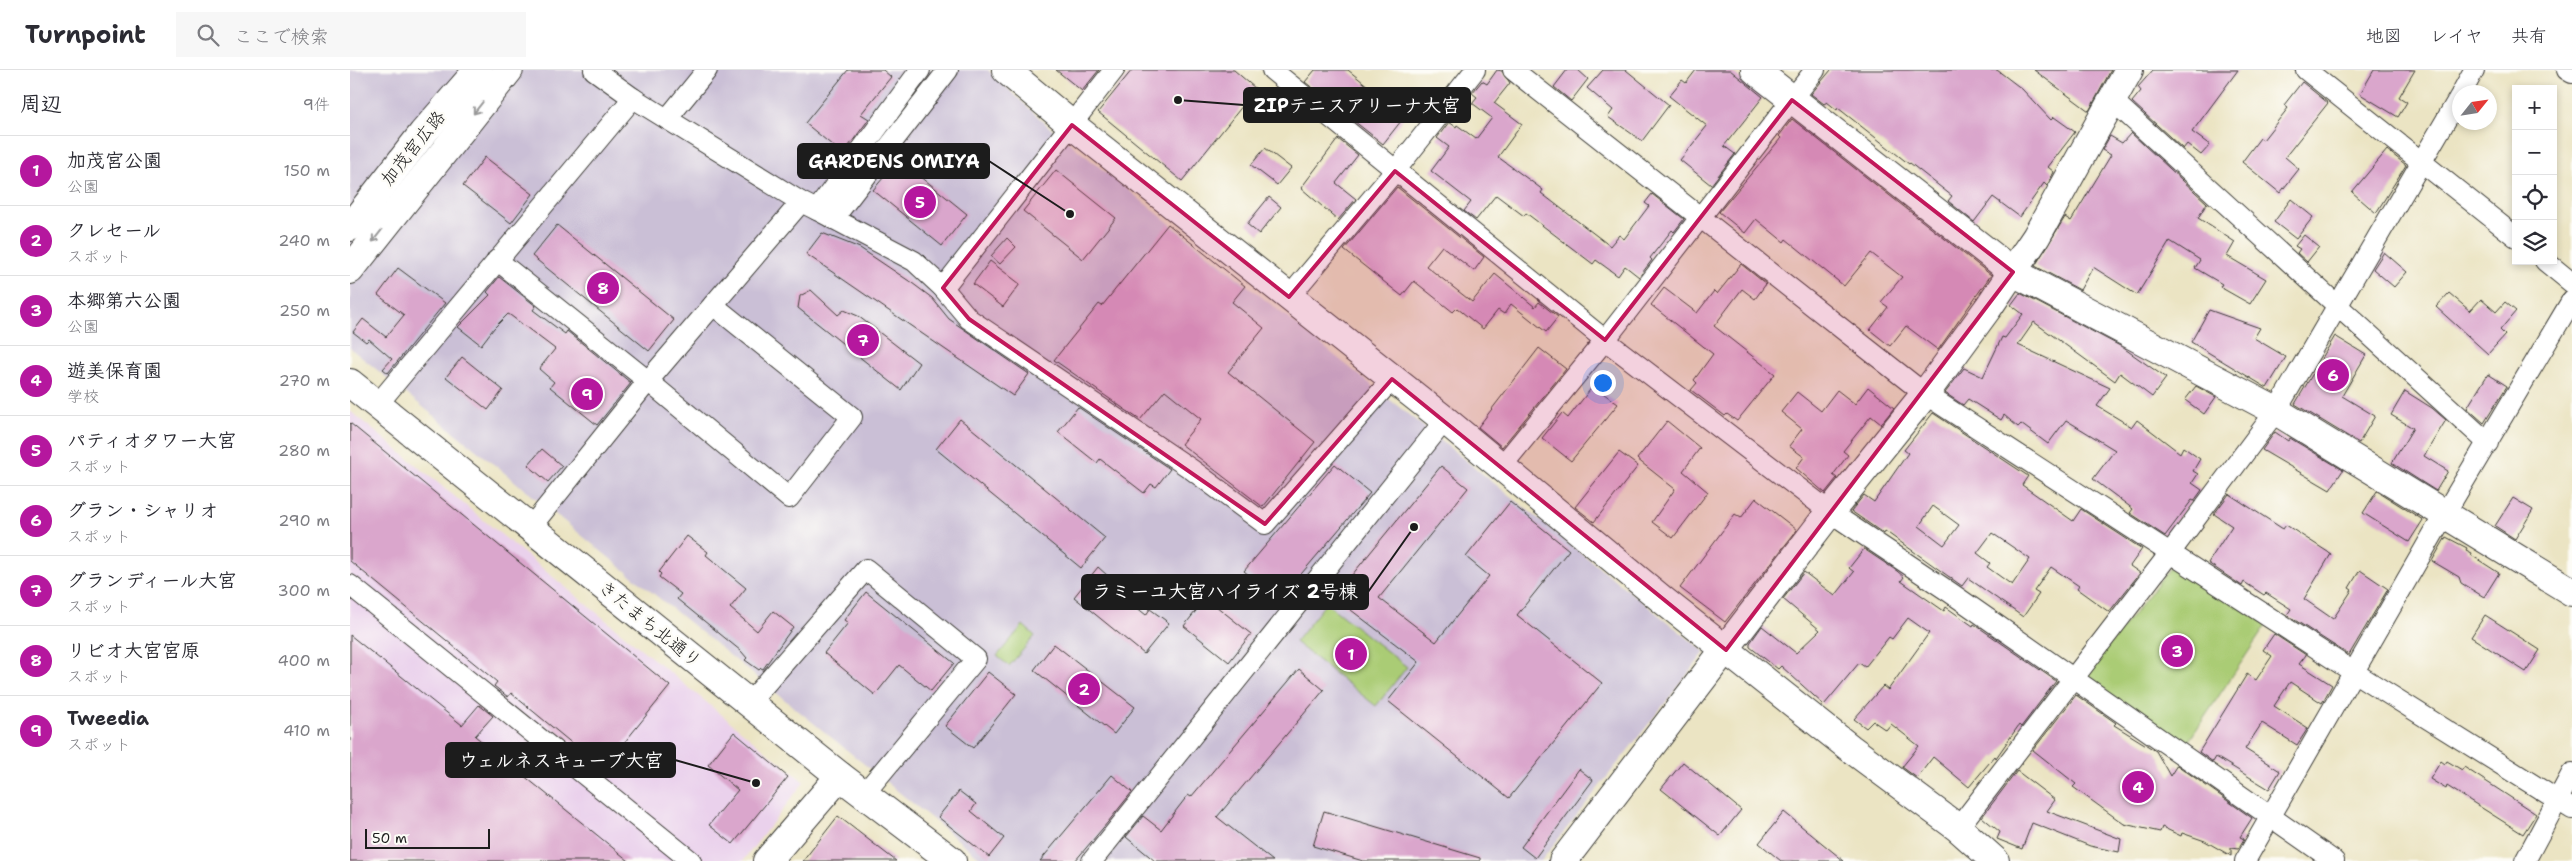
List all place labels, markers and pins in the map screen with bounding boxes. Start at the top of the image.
callout: ZIPテニスアリーナ大宮 [1244,88,1470,122]
callout: GARDENS OMIYA [798,144,989,178]
pin: 5 [904,183,936,221]
pin: 8 [587,269,619,307]
pin: 7 [847,321,879,359]
pin: 6 [2317,356,2349,394]
pin: 9 [571,375,603,413]
callout: ラミーユ大宮ハイライズ 2号棟 [1082,575,1368,609]
pin: 3 [2161,632,2193,670]
pin: 1 [1335,635,1367,673]
pin: 2 [1068,670,1100,708]
callout: ウェルネスキューブ大宮 [446,743,675,777]
pin: 4 [2122,768,2154,806]

